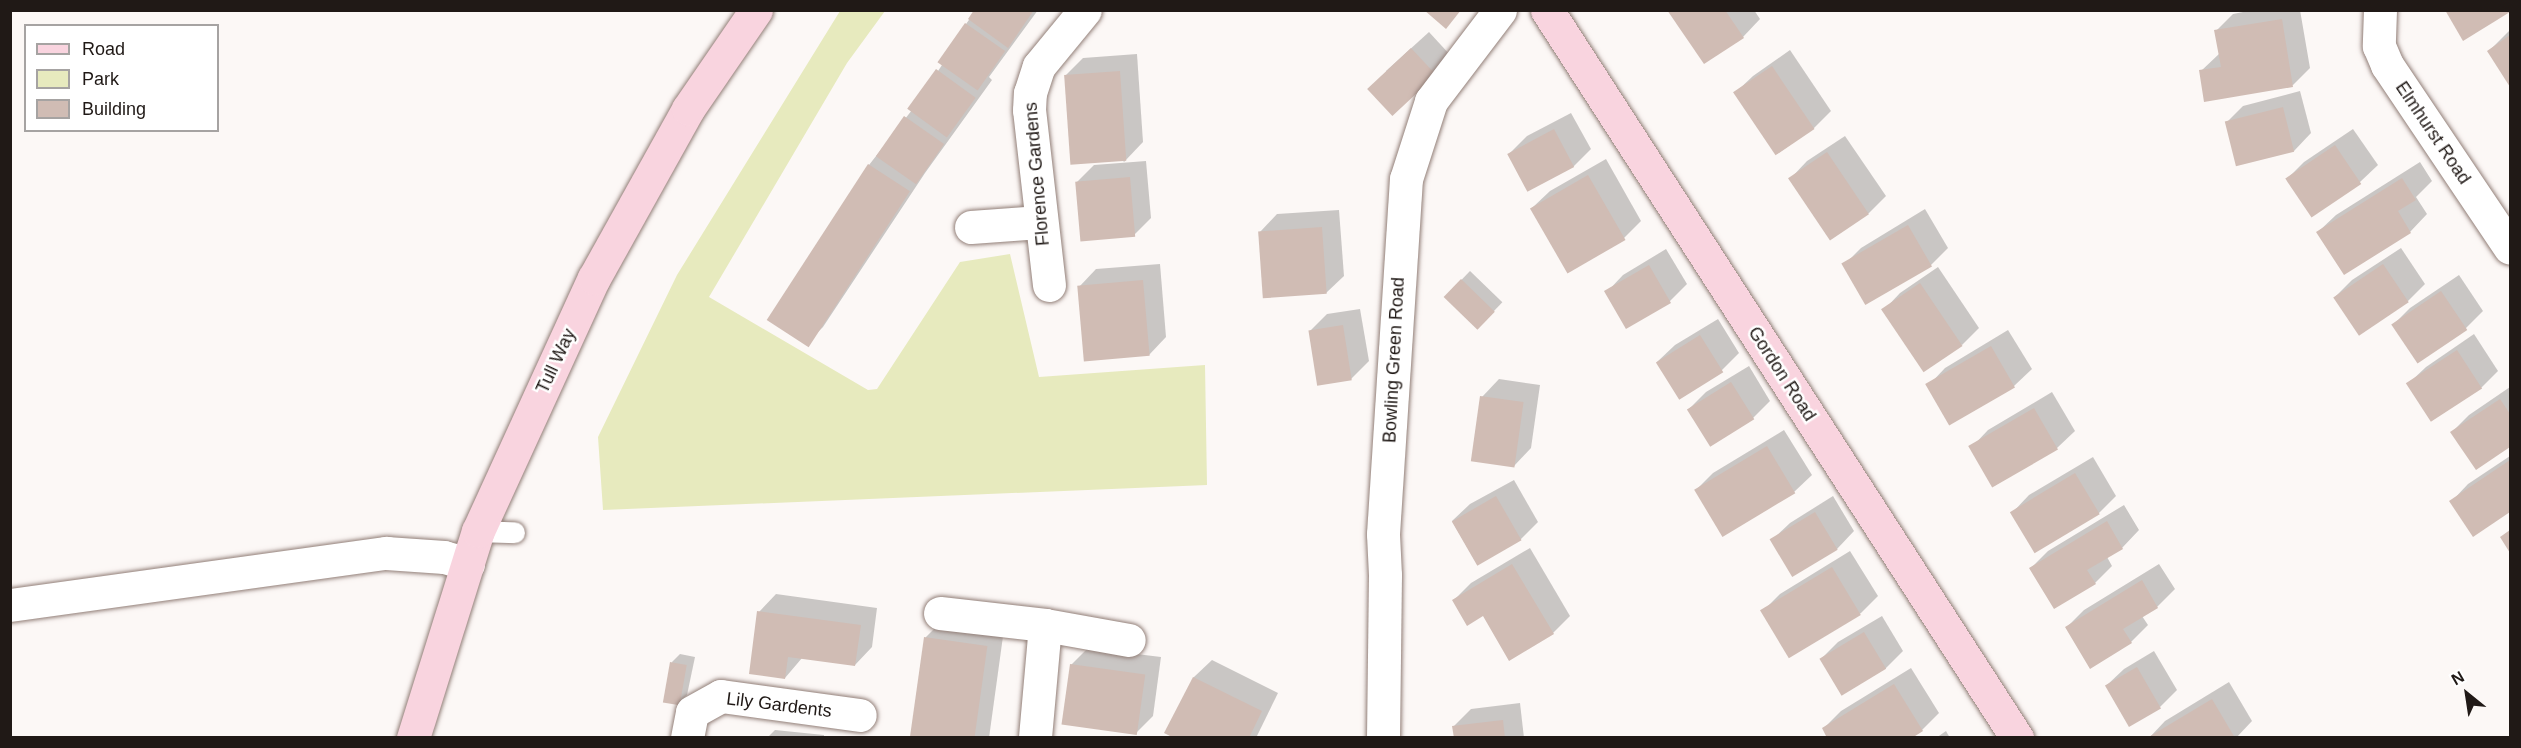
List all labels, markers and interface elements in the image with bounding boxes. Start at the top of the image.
legend [24,24,219,132]
text: Road [82,39,125,59]
text: Park [82,69,119,89]
street label: Elmhurst Road [2391,78,2475,188]
text: Building [82,99,146,119]
street label: Florence Gardens [1020,101,1054,247]
street label: Bowling Green Road [1379,277,1409,443]
street label: Gordon Road [1744,323,1820,425]
street label: Tull Way [532,325,580,397]
north arrow [2437,664,2497,724]
text: N [2448,668,2467,688]
street label: Lily Gardents [725,688,833,722]

